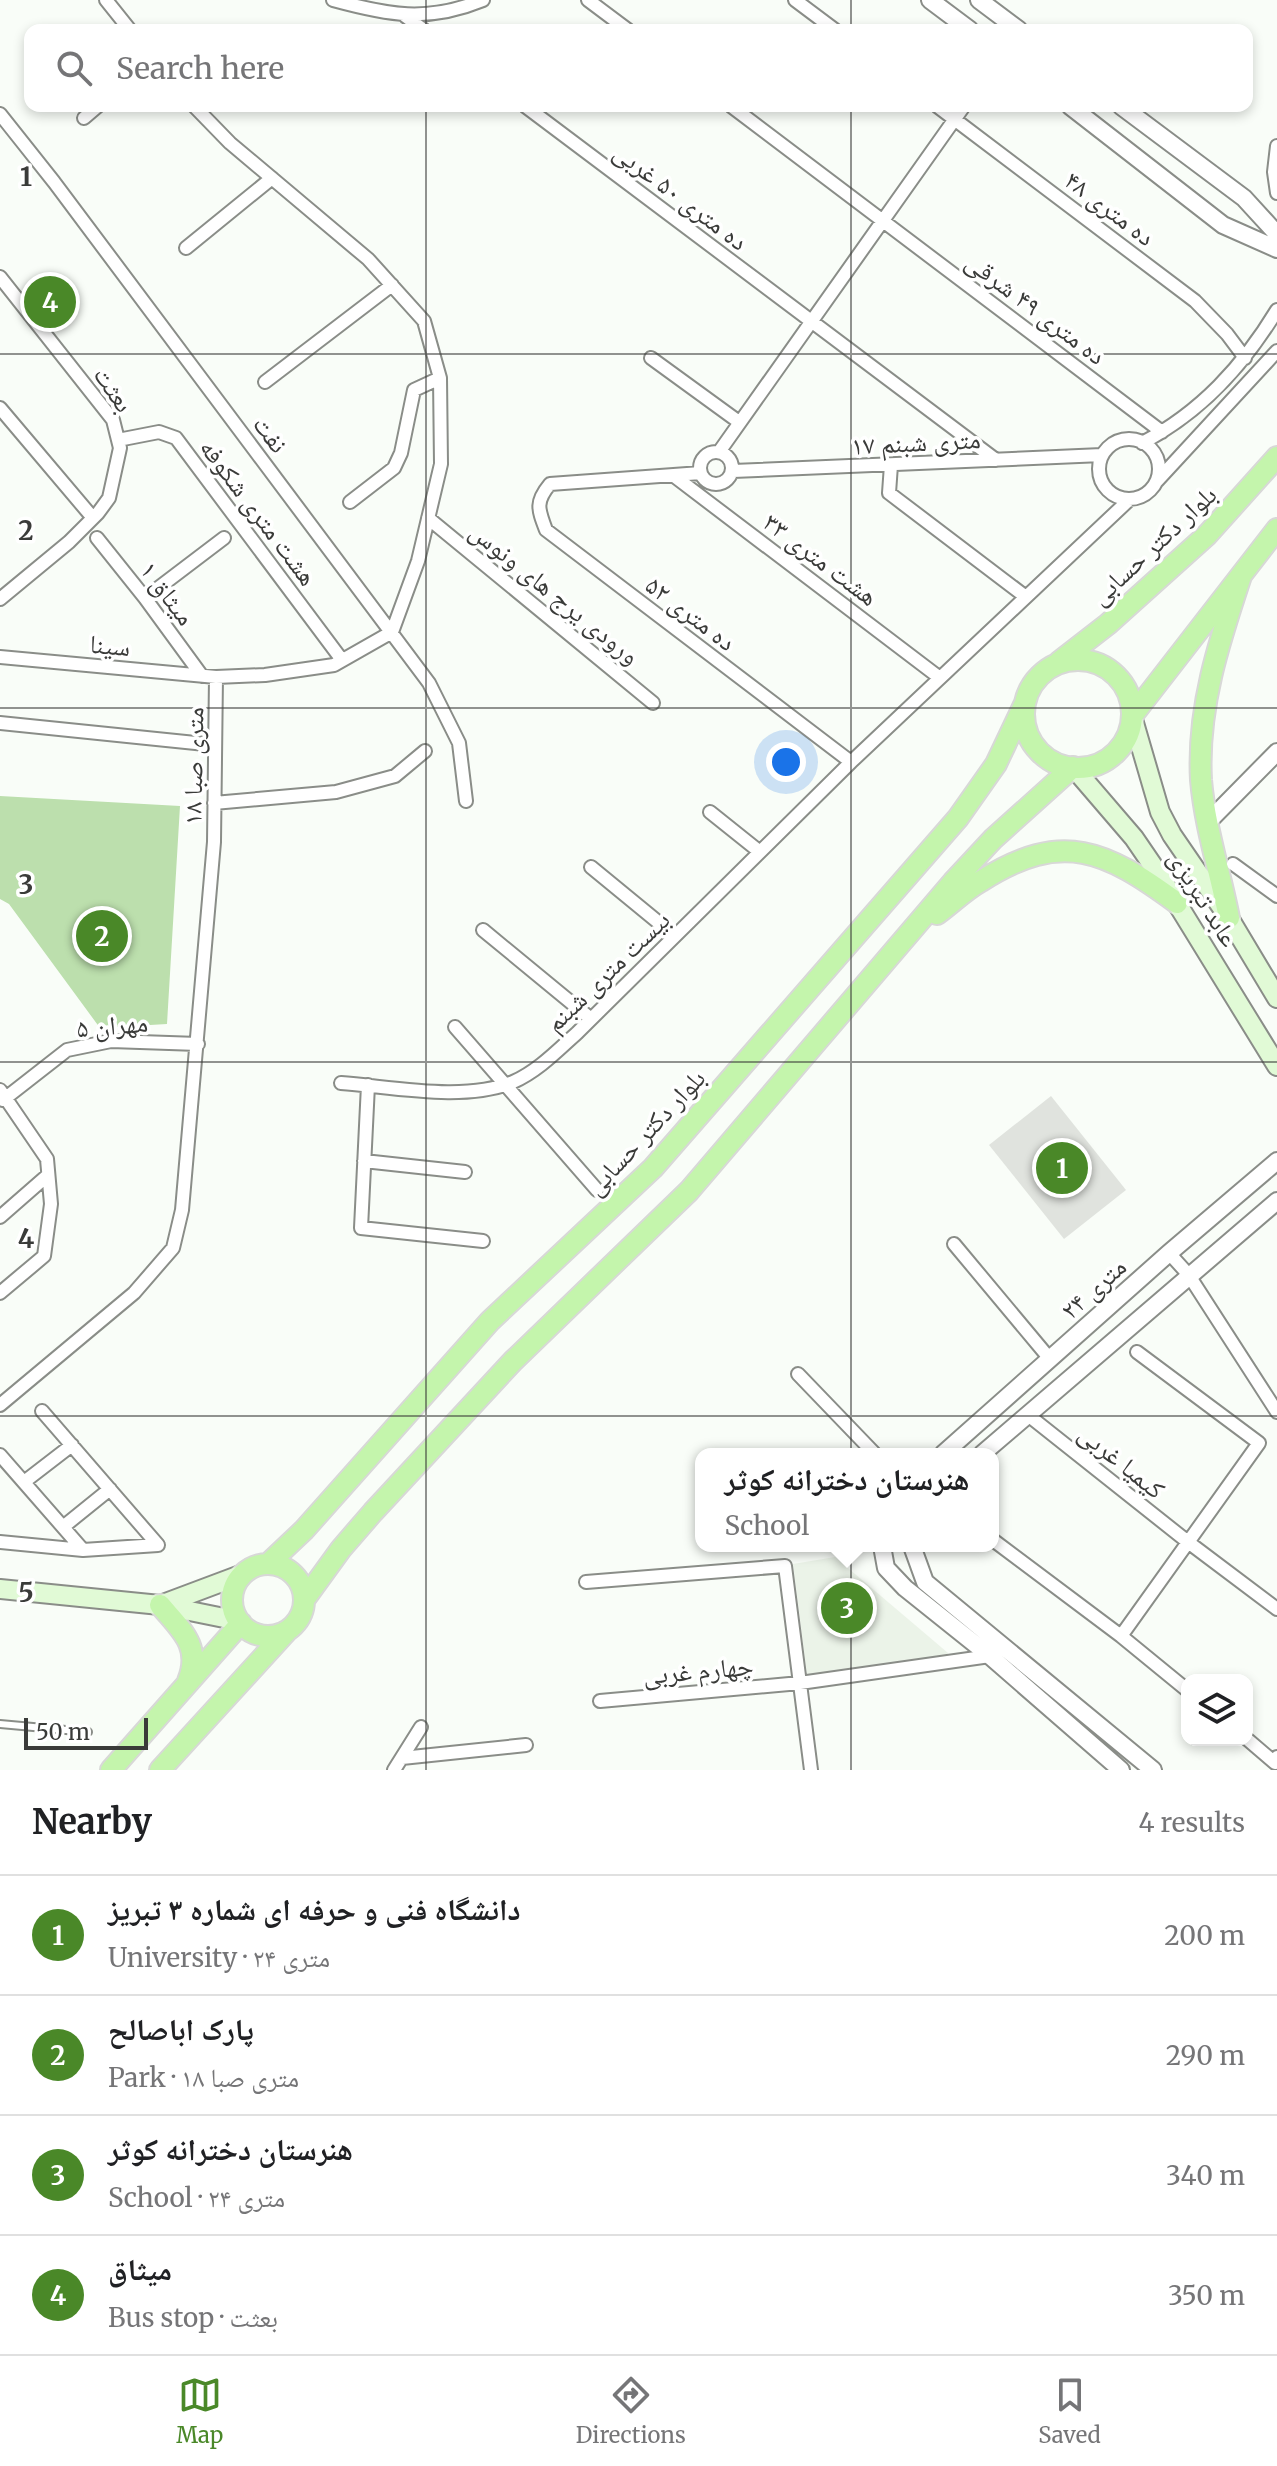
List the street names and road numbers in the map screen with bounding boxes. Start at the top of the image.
street label: ده متری ۵۰ غربی [607,135,755,257]
street label: ده متری ۴۸ [1058,163,1162,253]
street label: ده متری ۴۹ شرقی [959,244,1113,372]
street label: بعثت [87,360,141,418]
street label: نفت [246,409,296,459]
street label: ۱۷ متری شبنم [850,422,982,463]
street label: هشت متری شکوفه [193,432,325,592]
street label: بلوار دکتر حسابی [1083,478,1223,612]
street label: هشت متری ۳۳ [757,505,885,613]
street label: ورودی یرج های ونوس [463,514,647,672]
street label: میثاق ۱ [133,554,203,632]
street label: ده متری ۵۲ [639,568,743,658]
street label: سینا [88,627,132,663]
street label: متری صبا ۱۸ [175,707,211,825]
street label: عابد تبریزی [1161,844,1247,952]
street label: بیست متری شبنم [538,903,677,1040]
street label: مهران ۵ [75,1005,149,1045]
street label: بلوار دکتر حسابی [578,1062,712,1202]
street label: ۲۴ متری [1053,1250,1133,1326]
street label: کیمیا غربی [1072,1416,1172,1506]
street label: چهارم غربی [641,1649,755,1693]

